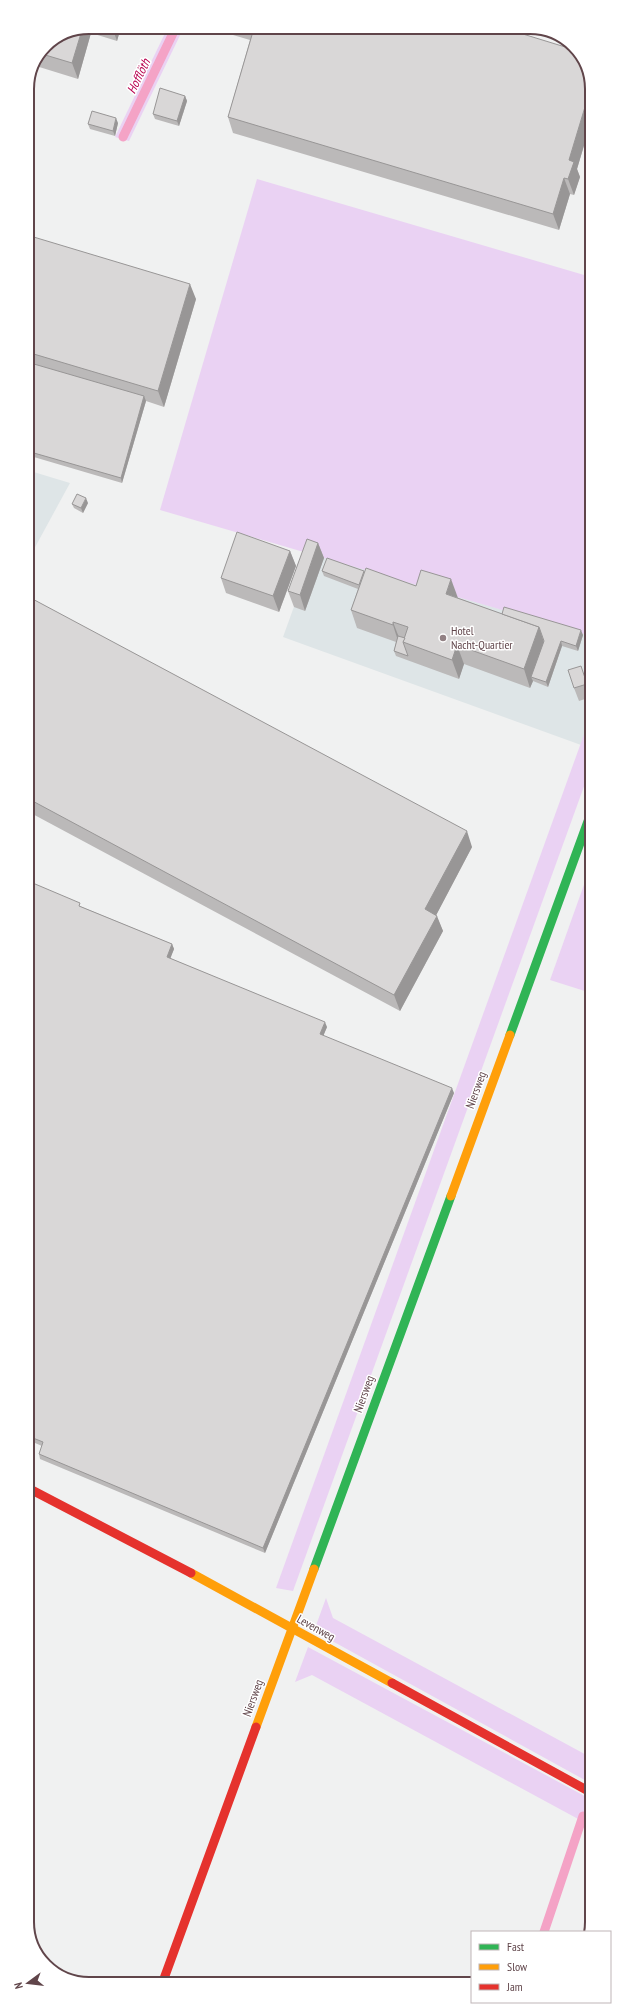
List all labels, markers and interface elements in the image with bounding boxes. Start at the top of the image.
water label: Hofflöth [123,55,155,96]
place label: Hotel Nacht-Quartier [451,623,513,652]
marker: Hotel Nacht-Quartier [438,633,448,643]
street label: Niersweg [462,1069,489,1110]
street label: Niersweg [350,1373,377,1414]
street label: Levenweg [295,1611,338,1644]
street label: Niersweg [239,1677,266,1718]
legend [471,1931,611,2003]
text: Fast [507,1939,525,1954]
text: Slow [507,1959,528,1974]
north arrow [8,1963,48,2003]
text: Jam [506,1979,523,1994]
text: N [11,1981,26,1990]

